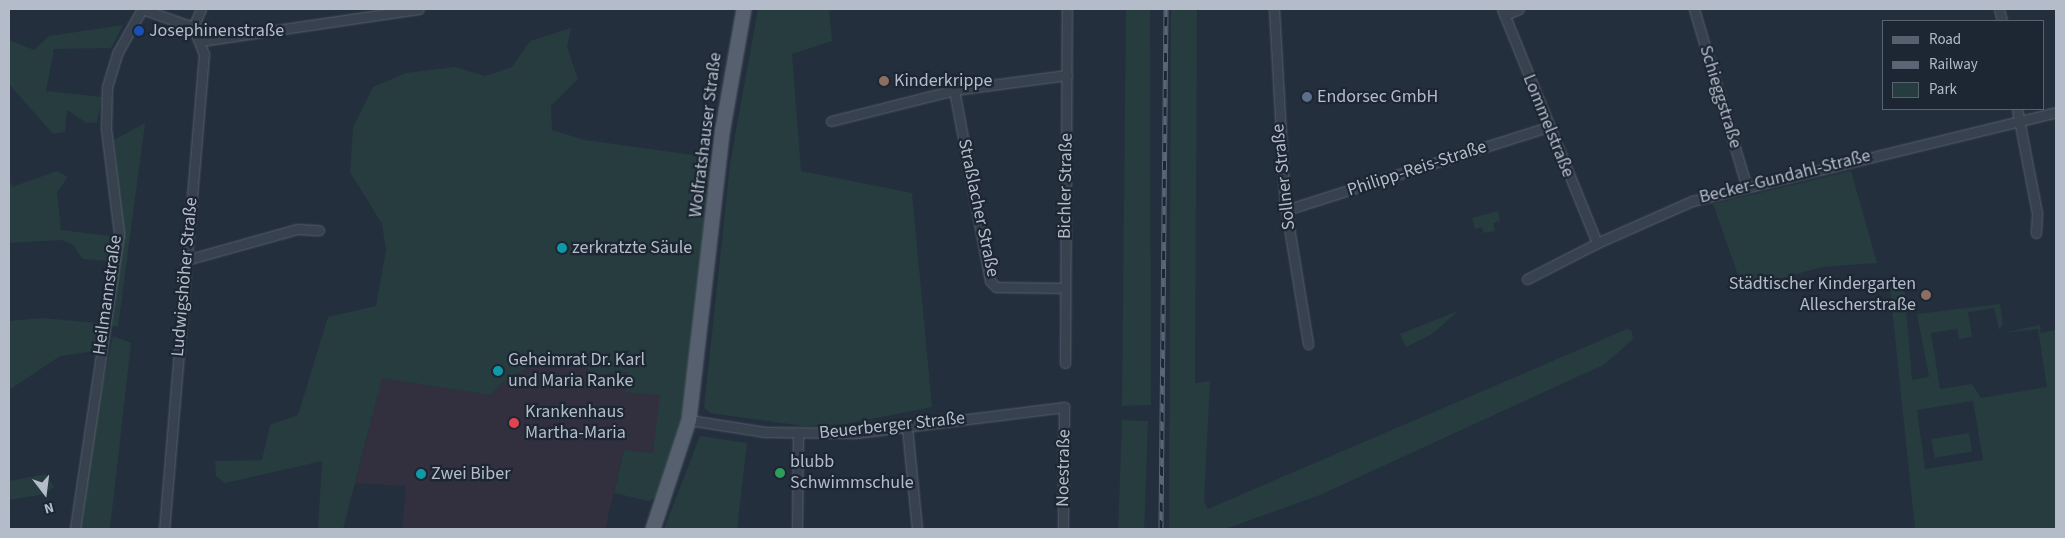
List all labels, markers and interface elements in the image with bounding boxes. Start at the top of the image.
place label: Josephinenstraße [149,20,284,42]
legend [1882,20,2045,110]
marker: Josephinenstraße [133,25,145,37]
text: Road [1929,29,1961,50]
street label: Schieggstraße [1694,43,1746,151]
street label: Wolfratshauser Straße [685,51,727,219]
text: Railway [1929,54,1978,75]
place label: Kinderkrippe [894,70,992,92]
street label: Lommelstraße [1518,71,1578,181]
marker: Kinderkrippe [878,75,890,87]
text: Park [1929,79,1957,100]
place label: Endorsec GmbH [1317,86,1438,108]
marker: Endorsec GmbH [1301,91,1313,103]
street label: Sollner Straße [1268,123,1300,231]
street label: Bichler Straße [1054,133,1078,239]
street label: Philipp-Reis-Straße [1345,136,1489,202]
street label: Straßlacher Straße [953,137,1003,279]
street label: Becker-Gundahl-Straße [1697,145,1873,209]
street label: Ludwigshöher Straße [167,196,203,358]
street label: Heilmannstraße [89,234,127,356]
place label: zerkratzte Säule [572,237,692,259]
marker: zerkratzte Säule [556,242,568,254]
place label: Städtischer Kindergarten Allescherstraße [1729,274,1916,316]
marker: Städtischer Kindergarten Allescherstraße [1920,289,1932,301]
place label: Geheimrat Dr. Karl und Maria Ranke [508,350,645,392]
marker: Geheimrat Dr. Karl und Maria Ranke [492,365,504,377]
place label: Krankenhaus Martha-Maria [525,402,626,444]
street label: Beuerberger Straße [818,408,966,444]
marker: Krankenhaus Martha-Maria [507,416,521,430]
street label: Noestraße [1053,429,1075,507]
place label: blubb Schwimmschule [790,452,914,494]
place label: Zwei Biber [431,463,510,485]
marker: blubb Schwimmschule [774,467,786,479]
north arrow [20,468,70,518]
marker: Zwei Biber [415,468,427,480]
text: N [42,497,56,518]

